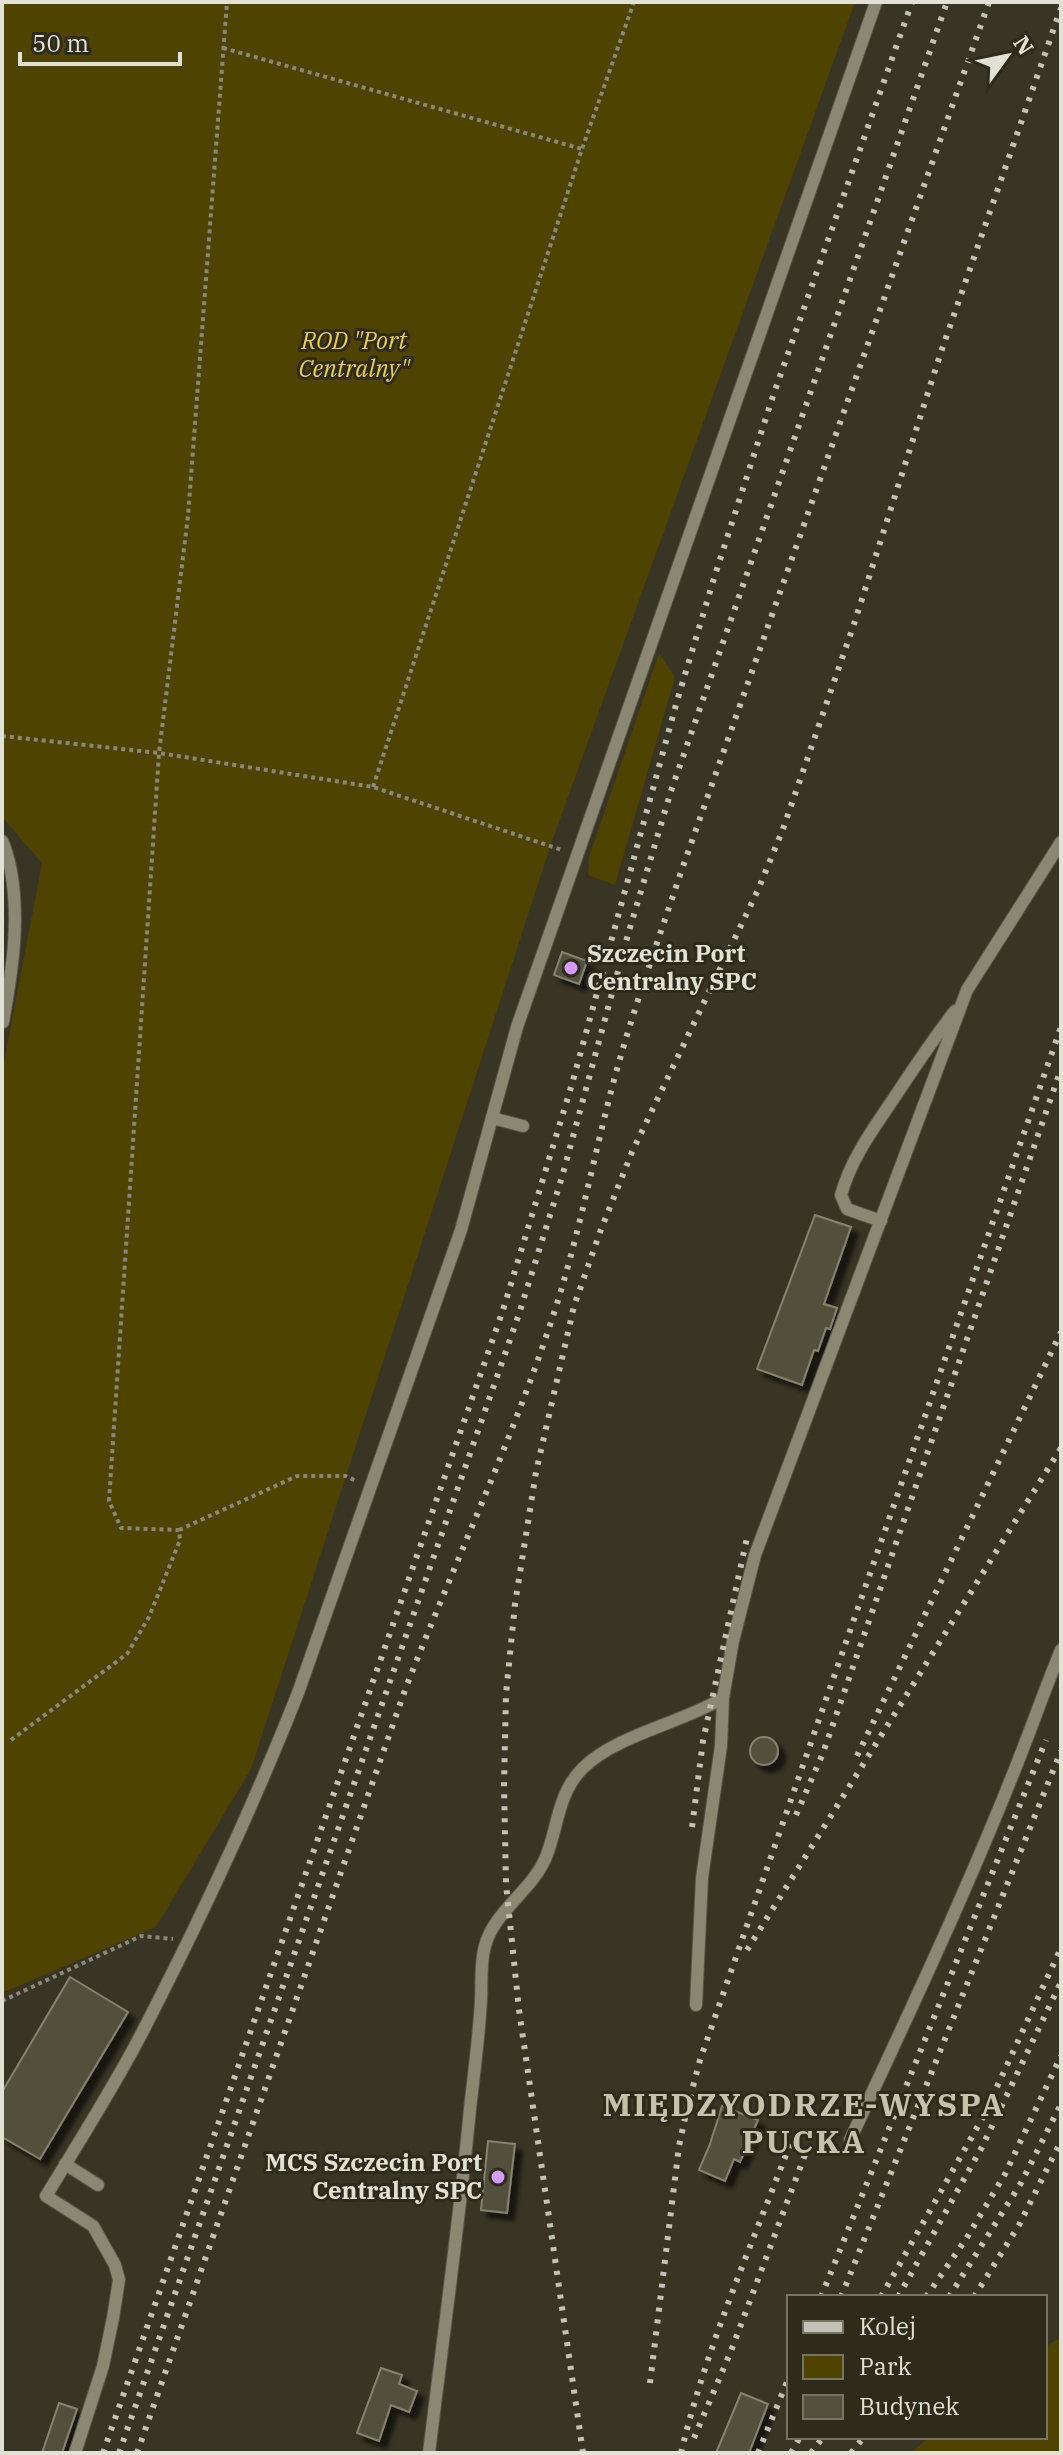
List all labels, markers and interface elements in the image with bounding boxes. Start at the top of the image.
scale bar [20,16,180,66]
north arrow [967,16,1047,96]
text: 50 m [32,27,89,59]
text: N [1007,30,1041,60]
park label: ROD "Port Centralny" [299,324,411,384]
place label: Szczecin Port Centralny SPC [587,937,757,997]
marker: Szczecin Port Centralny SPC [562,959,580,977]
district label: MIĘDZYODRZE-WYSPA PUCKA [603,2083,1006,2162]
place label: MCS Szczecin Port Centralny SPC [265,2146,482,2206]
marker: MCS Szczecin Port Centralny SPC [489,2168,507,2186]
legend [787,2295,1047,2439]
text: Kolej [859,2310,916,2342]
text: Park [859,2350,911,2382]
text: Budynek [859,2390,959,2422]

